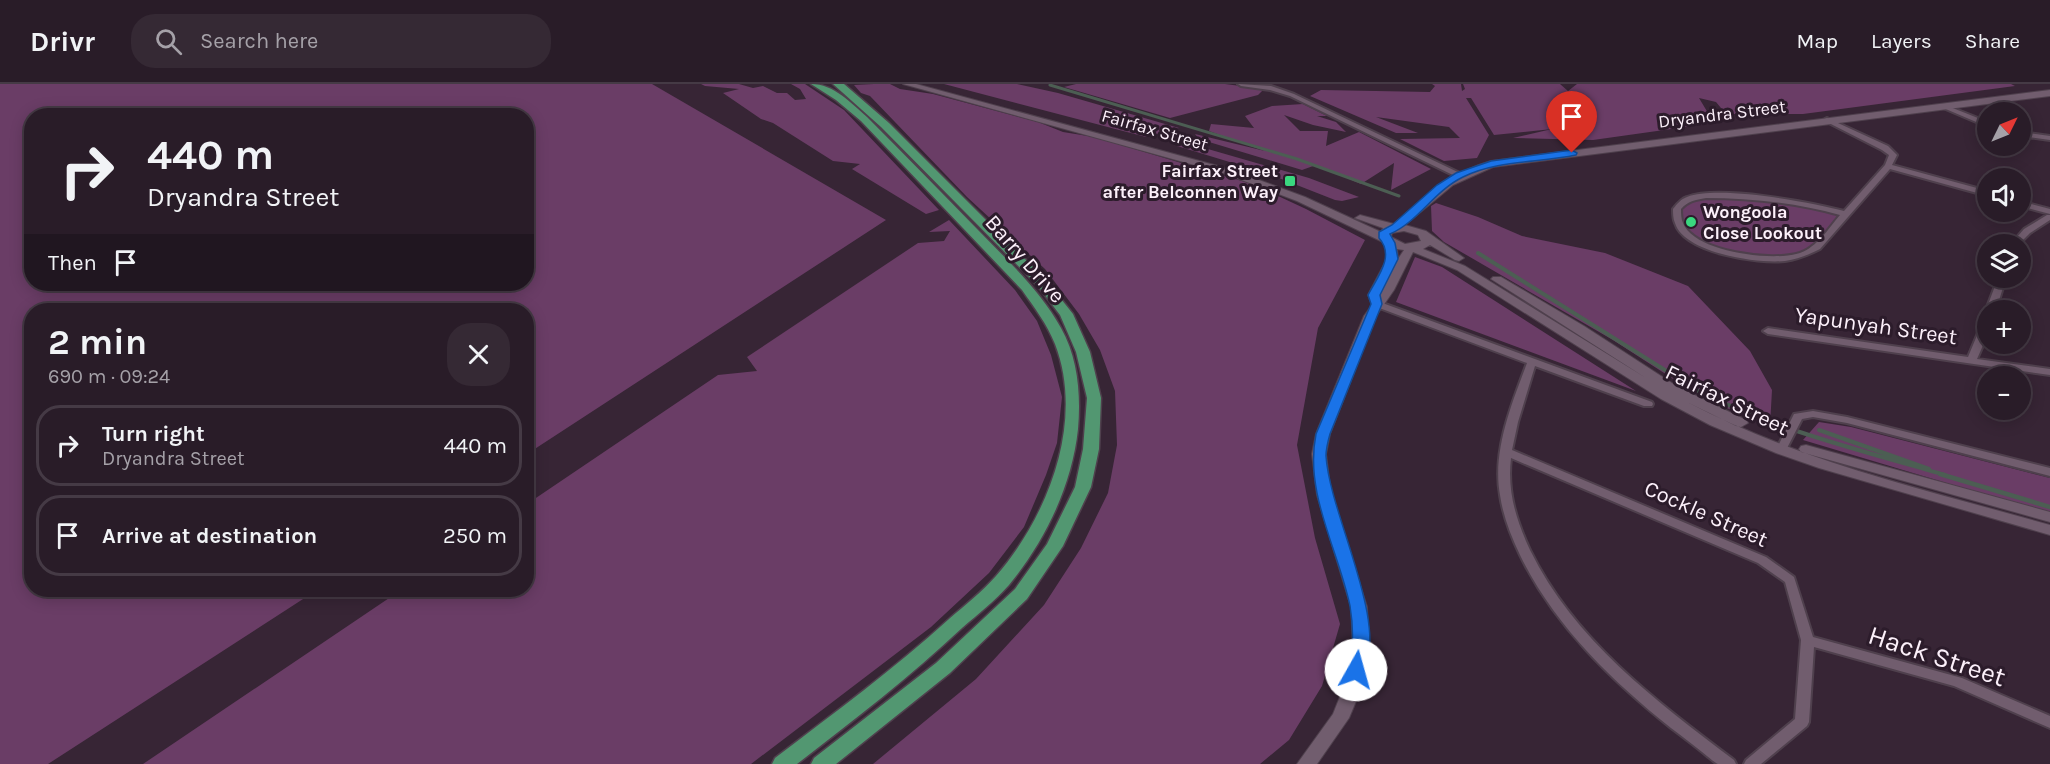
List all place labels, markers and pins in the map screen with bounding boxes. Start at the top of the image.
pin [1546,91,1597,153]
place label: Fairfax Street after Belconnen Way [1103,160,1278,203]
marker: Fairfax Street after Belconnen Way [1283,174,1297,188]
place label: Wongoola Close Lookout [1703,201,1822,244]
marker: Wongoola Close Lookout [1684,215,1698,229]

